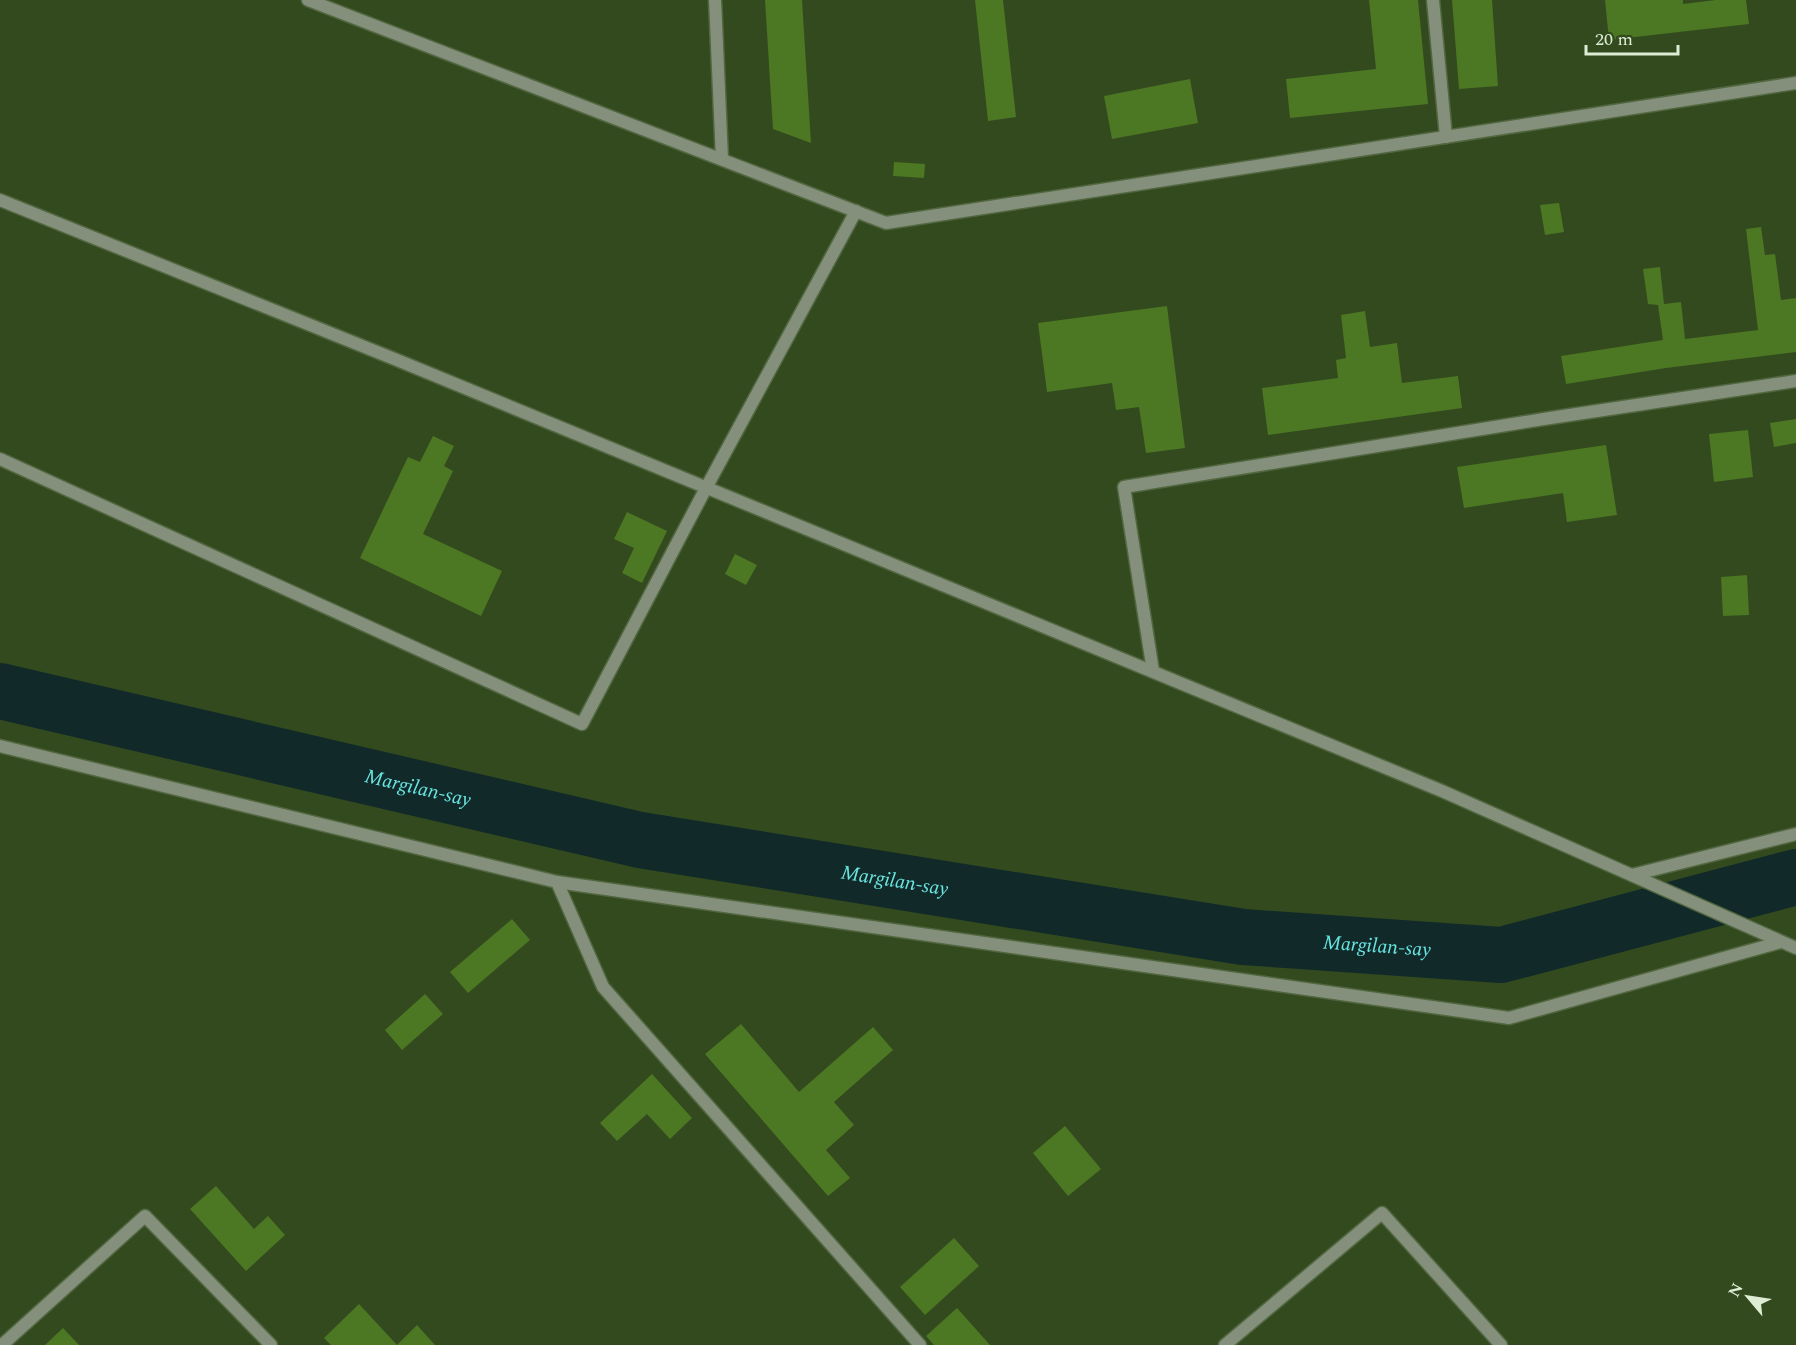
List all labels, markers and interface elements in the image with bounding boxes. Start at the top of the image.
scale bar [1586,18,1678,56]
text: 20 m [1595,26,1633,53]
water label: Margilan-say [362,761,474,815]
water label: Margilan-say [839,858,950,904]
water label: Margilan-say [1322,928,1432,965]
north arrow [1718,1267,1778,1327]
text: N [1722,1279,1749,1302]

